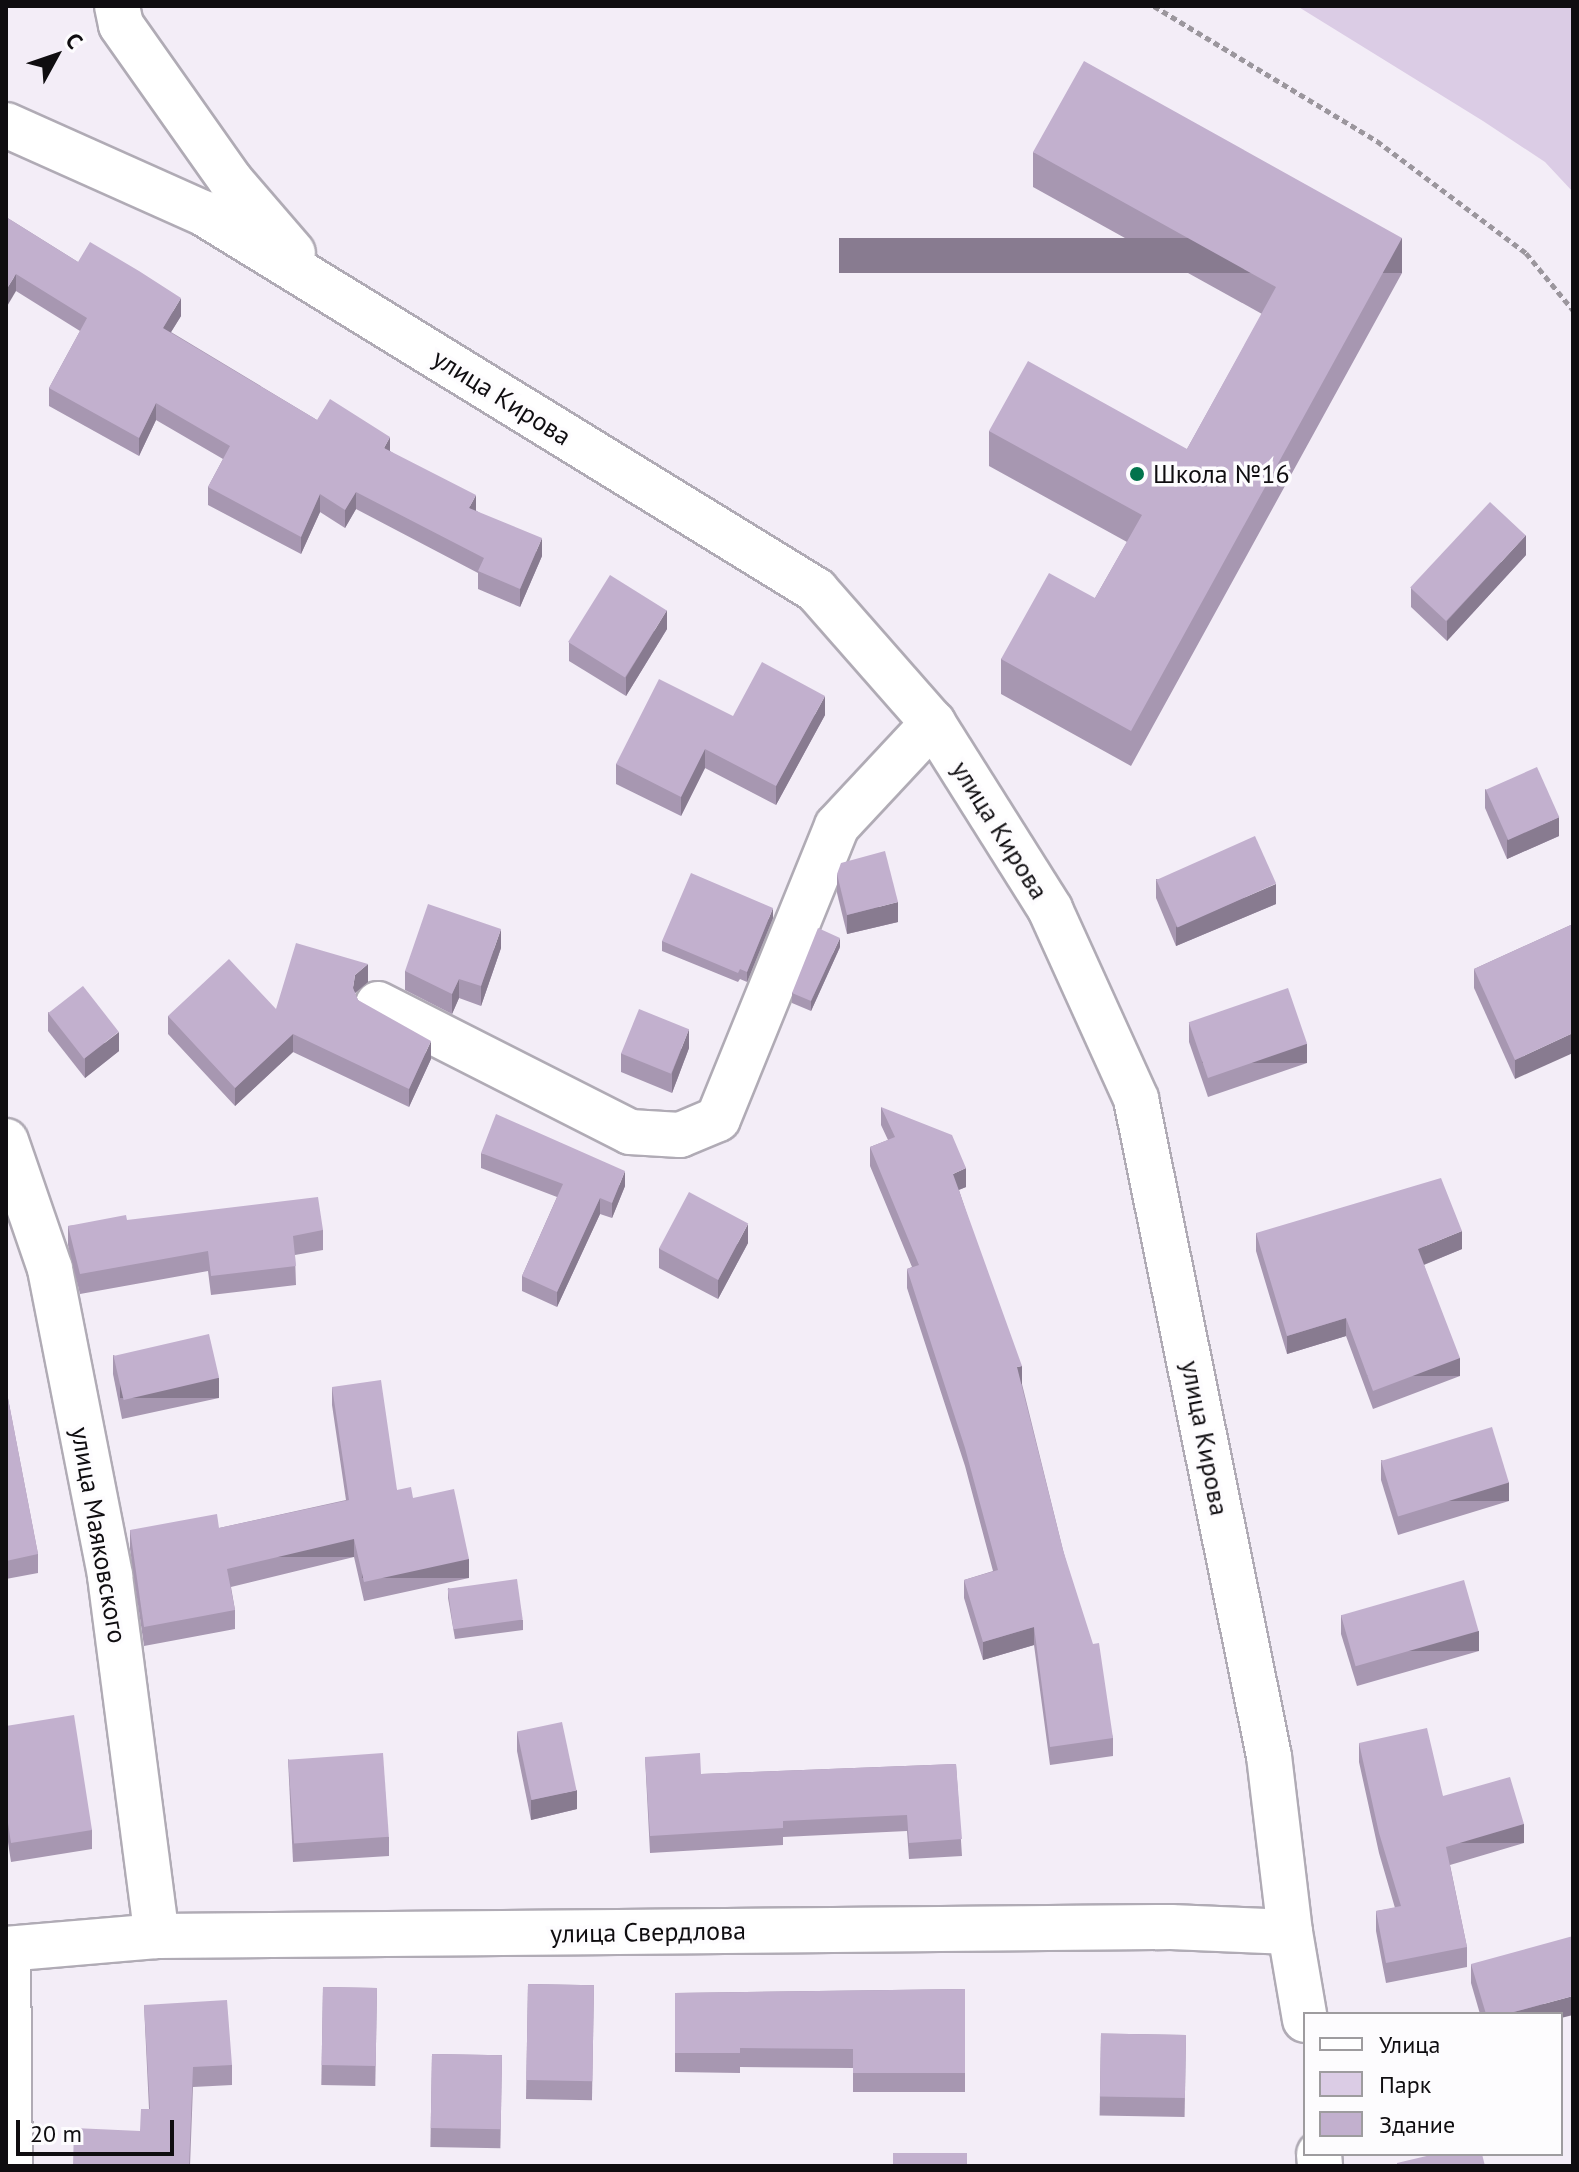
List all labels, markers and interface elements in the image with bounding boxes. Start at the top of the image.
north arrow [16,16,96,96]
text: С [60,27,89,54]
street label: улица Кирова [427,342,577,452]
place label: Школа №16 [1153,458,1290,490]
marker: Школа №16 [1128,465,1146,483]
street label: улица Кирова [945,755,1055,905]
street label: улица Кирова [1175,1358,1235,1518]
street label: улица Маяковского [65,1425,133,1645]
street label: улица Свердлова [550,1915,746,1949]
legend [1303,2012,1563,2156]
text: Улица [1379,2029,1440,2060]
text: Парк [1379,2069,1431,2100]
scale bar [20,2104,178,2154]
text: Здание [1379,2109,1455,2140]
text: 20 m [30,2118,82,2149]

